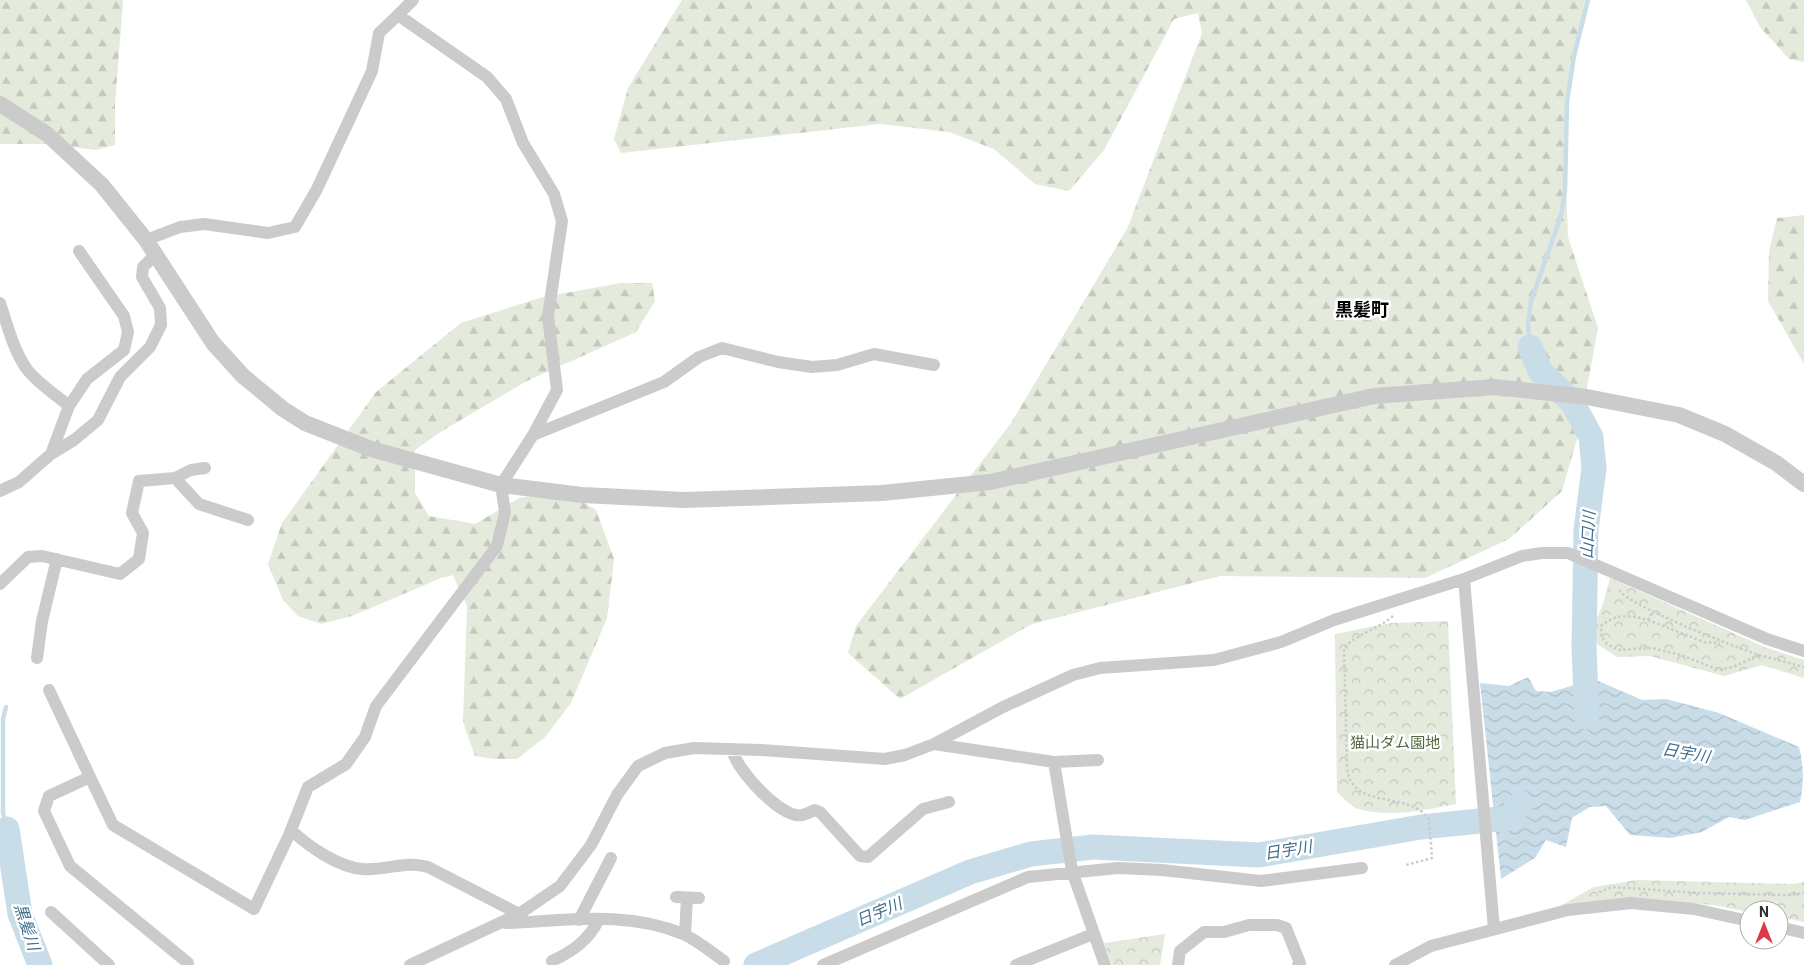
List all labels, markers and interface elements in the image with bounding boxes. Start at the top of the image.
district label: 黒髪町 [1335,299,1389,320]
water label: 山口川 [1577,509,1599,559]
park label: 猫山ダム園地 [1350,734,1440,752]
water label: 日宇川 [1661,739,1713,767]
water label: 日宇川 [1263,837,1315,863]
water label: 日宇川 [853,893,907,930]
north arrow [1739,900,1789,950]
water label: 黒髪川 [11,901,44,955]
text: N [1759,904,1769,920]

